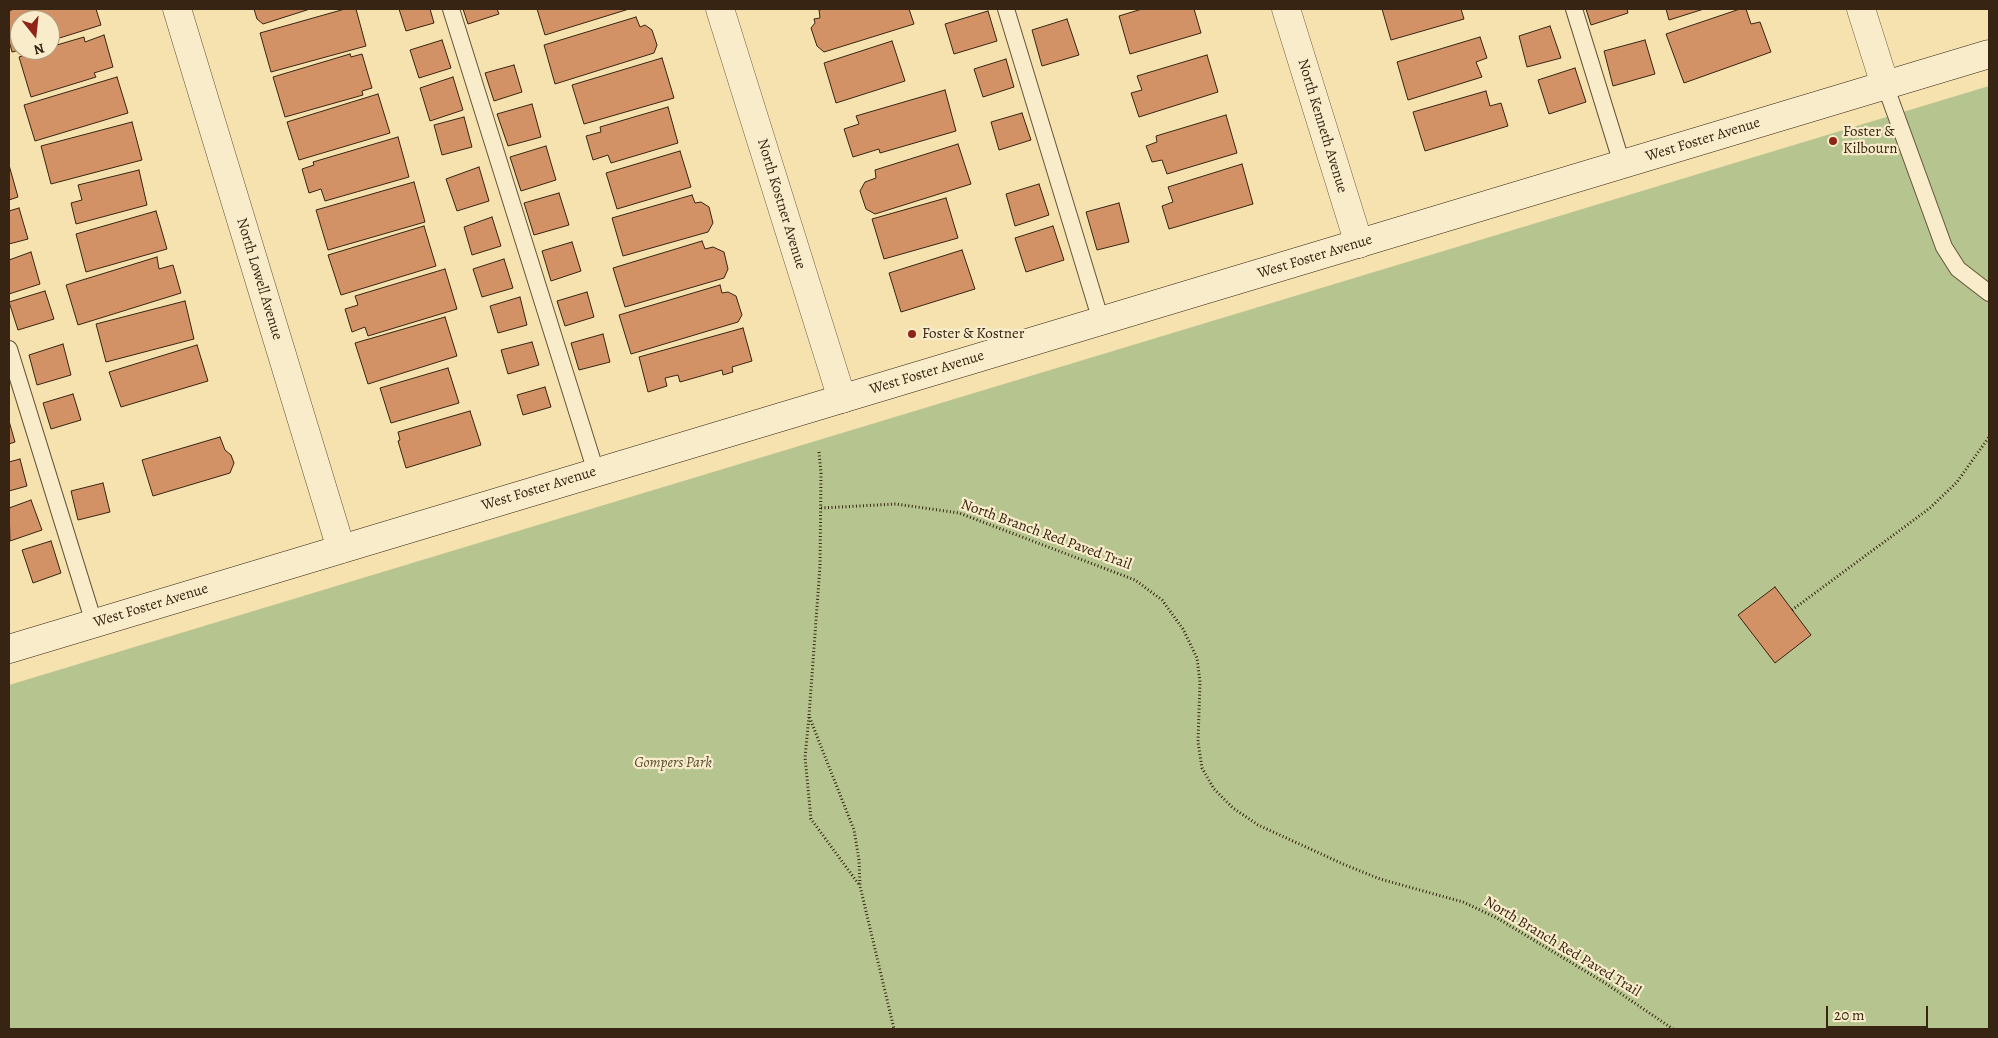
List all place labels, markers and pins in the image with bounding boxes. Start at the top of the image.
place label: Foster & Kilbourn [1843,123,1897,158]
marker: Foster & Kilbourn [1827,135,1839,147]
place label: Foster & Kostner [922,325,1024,343]
marker: Foster & Kostner [906,328,918,340]

